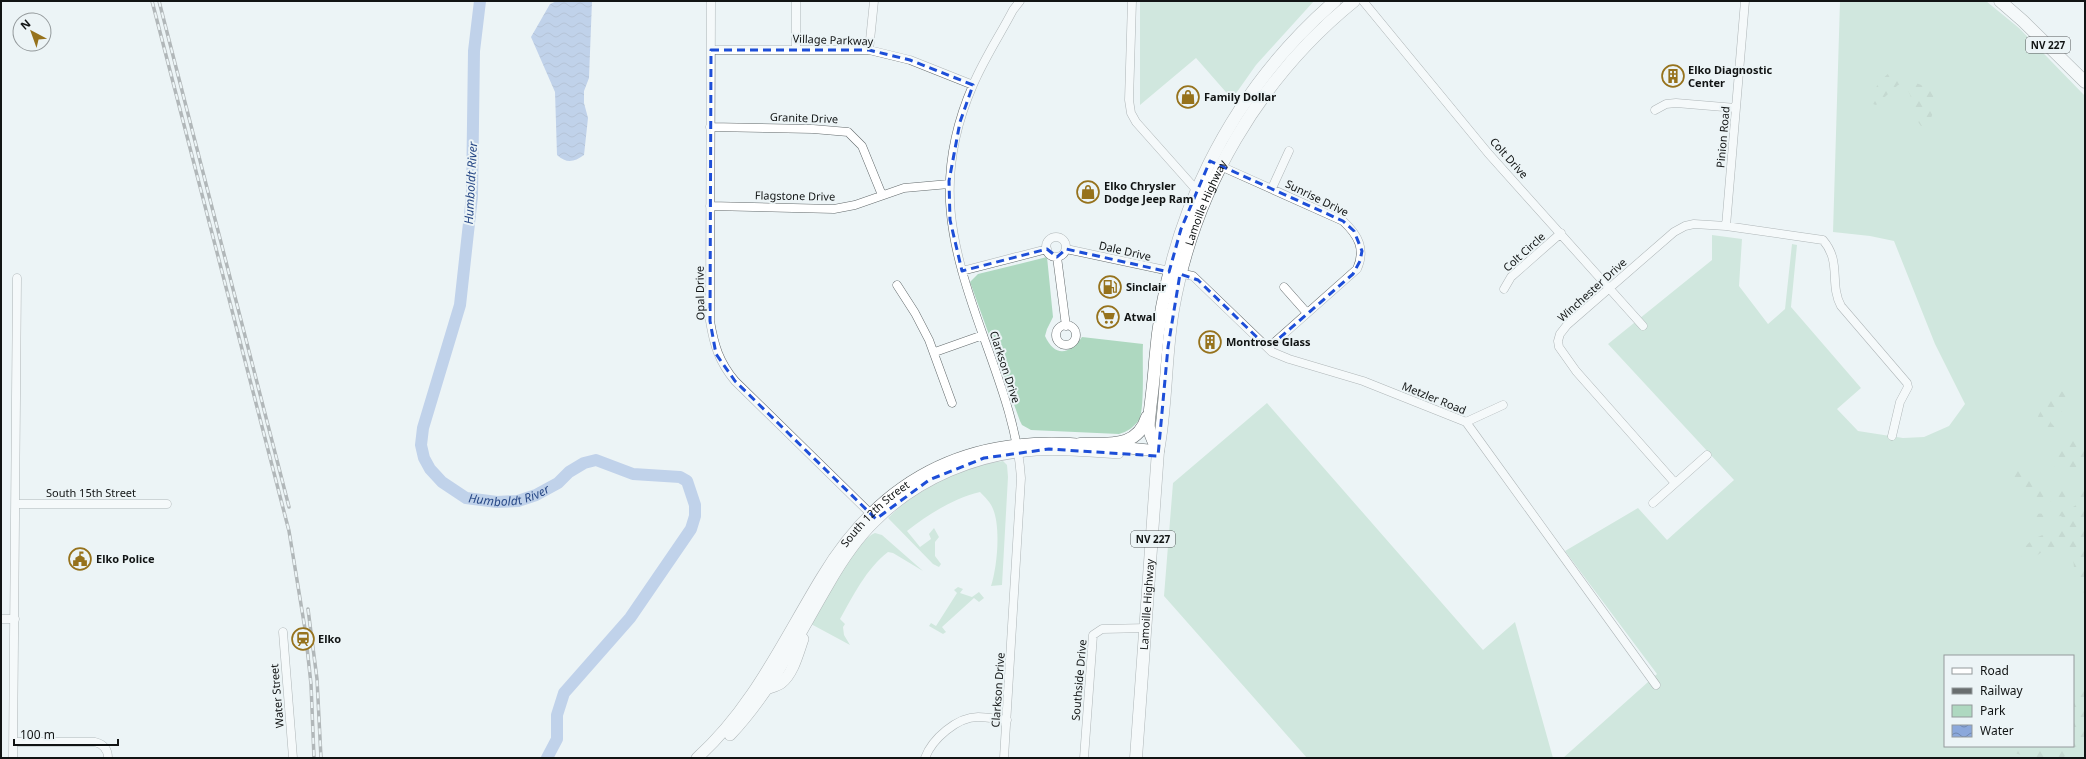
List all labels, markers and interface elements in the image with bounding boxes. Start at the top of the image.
north arrow [12,12,52,52]
text: N [17,15,33,33]
street label: Village Parkway [792,31,874,48]
road number: NV 227 [2026,37,2070,53]
place label: Elko Diagnostic Center [1688,62,1772,90]
building icon: Elko Diagnostic Center [1660,63,1686,89]
shop icon: Family Dollar [1175,84,1201,110]
place label: Family Dollar [1204,89,1276,104]
street label: Pinion Road [1712,105,1733,168]
street label: Granite Drive [770,109,838,126]
street label: Colt Drive [1487,134,1532,181]
water label: Humboldt River [460,140,481,225]
street label: Lamoille Highway [1181,157,1230,247]
street label: Sunrise Drive [1283,176,1351,219]
place label: Elko Chrysler Dodge Jeep Ram [1104,178,1193,206]
shop icon: Elko Chrysler Dodge Jeep Ram [1075,179,1101,205]
street label: Flagstone Drive [755,187,835,204]
street label: Colt Circle [1499,229,1548,275]
street label: Dale Drive [1097,237,1153,264]
street label: Winchester Drive [1554,255,1629,325]
street label: Opal Drive [692,266,707,320]
fuel station icon: Sinclair [1097,274,1123,300]
place label: Sinclair [1126,279,1166,294]
supermarket icon: Atwal [1095,304,1121,330]
place label: Atwal [1124,309,1156,324]
street label: Clarkson Drive [987,329,1024,405]
building icon: Montrose Glass [1197,329,1223,355]
place label: Montrose Glass [1226,334,1311,349]
street label: Metzler Road [1400,378,1469,417]
street label: South 12th Street [837,477,912,550]
water label: Humboldt River [467,480,553,510]
street label: South 15th Street [46,485,136,500]
road number: NV 227 [1131,531,1175,547]
public building icon: Elko Police [67,546,93,572]
place label: Elko Police [96,551,155,566]
street label: Lamoille Highway [1136,558,1157,651]
station icon: Elko [290,626,316,652]
place label: Elko [318,631,341,646]
street label: Southside Drive [1067,639,1090,721]
street label: Clarkson Drive [987,652,1008,728]
legend [1944,655,2074,747]
text: Road [1980,662,2009,679]
street label: Water Street [266,663,287,729]
text: Railway [1980,682,2024,699]
text: Park [1980,702,2006,719]
scale bar [14,721,118,747]
text: Water [1980,722,2014,739]
text: 100 m [20,726,55,743]

